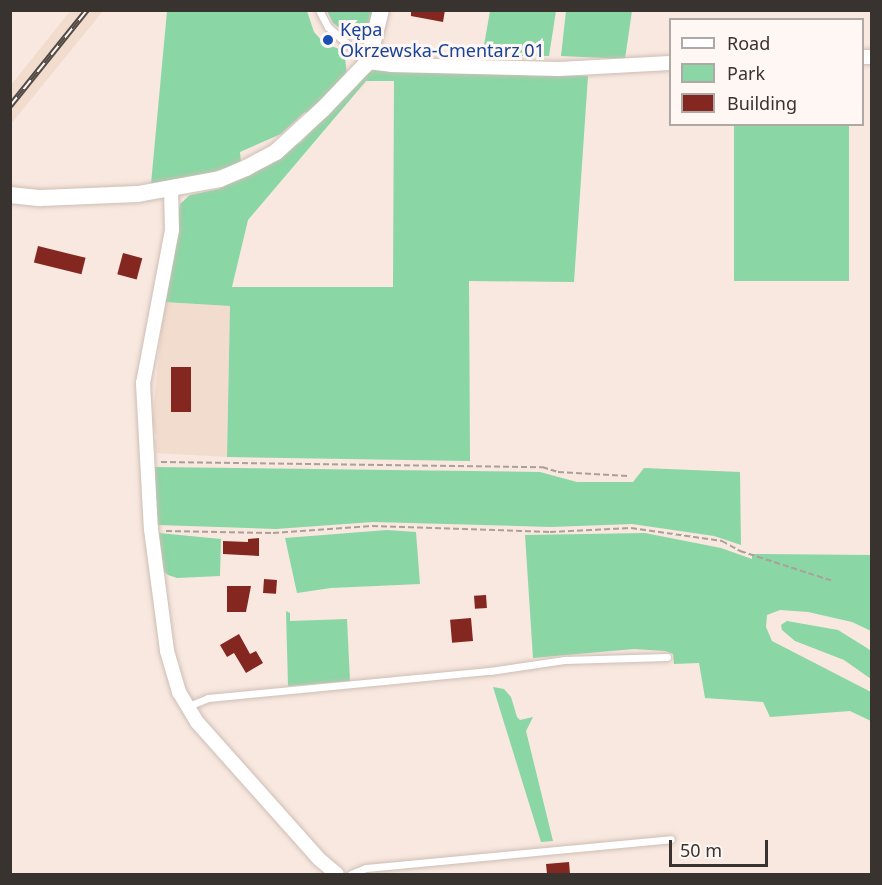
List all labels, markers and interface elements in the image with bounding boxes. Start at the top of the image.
legend [669,18,864,126]
place label: Kępa Okrzewska-Cmentarz 01 [340,19,545,62]
text: Road [727,31,770,55]
marker: Kępa Okrzewska-Cmentarz 01 [321,33,335,47]
text: Park [727,61,765,85]
text: Building [727,91,797,115]
scale bar [672,828,771,866]
text: 50 m [680,838,722,862]

